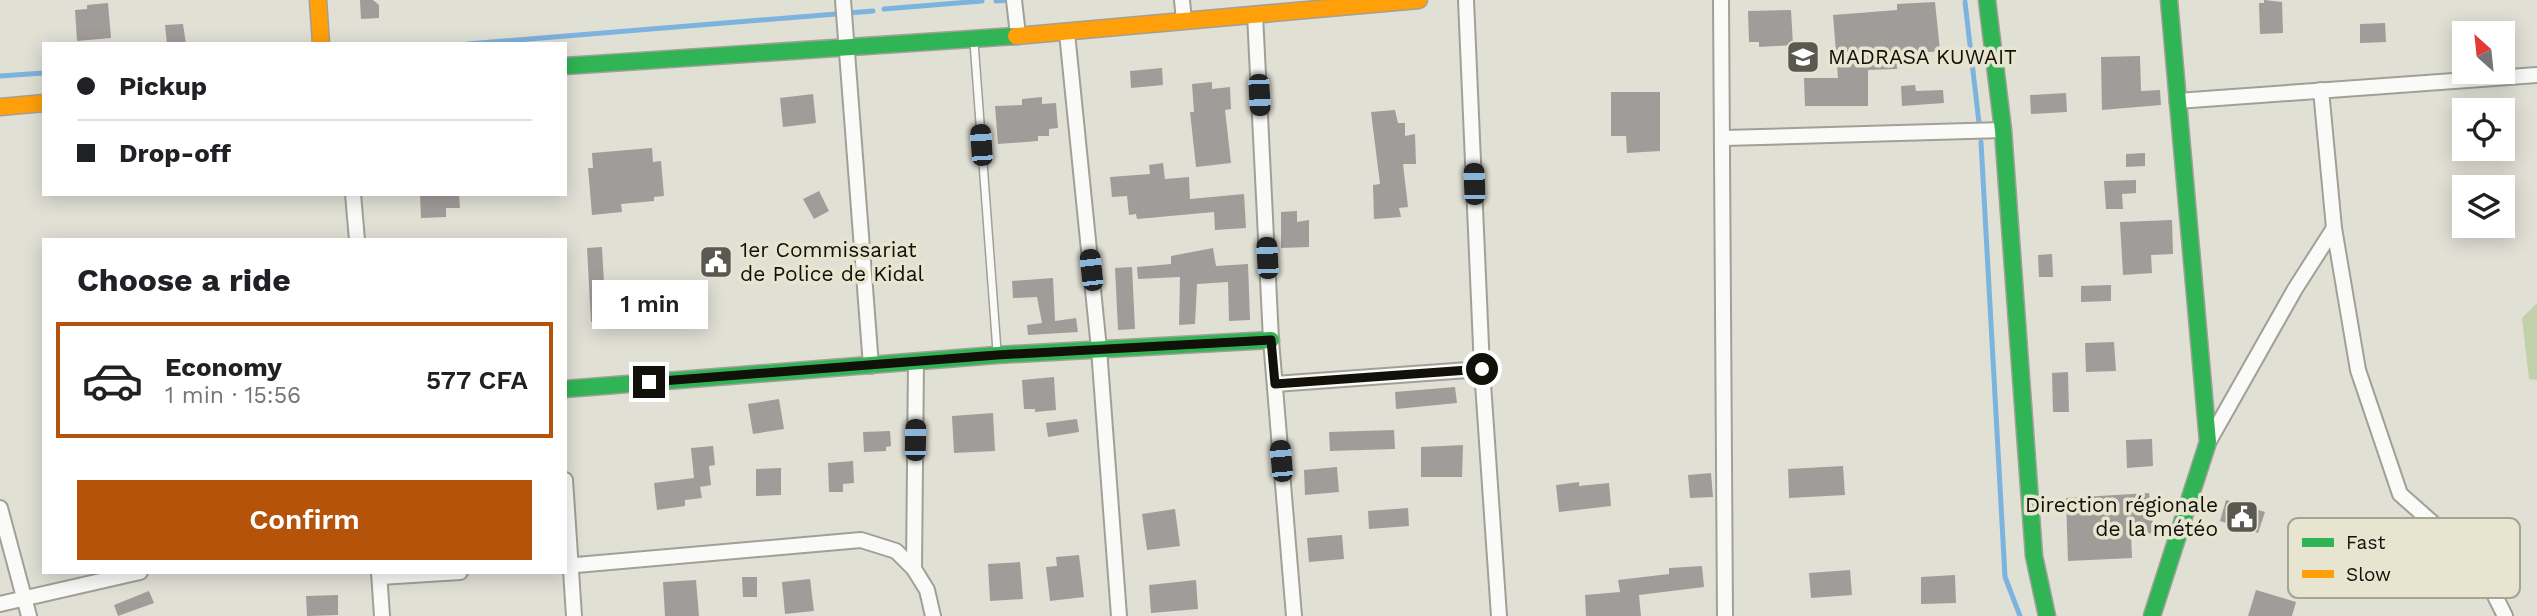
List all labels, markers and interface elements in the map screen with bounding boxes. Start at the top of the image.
north arrow [2452,21,2515,84]
map controls [2452,21,2515,238]
school or university icon: MADRASA KUWAIT [1784,38,1822,76]
place label: MADRASA KUWAIT [1828,44,2017,69]
text: Pickup [119,71,207,101]
car [1248,73,1271,117]
button: locate [2452,98,2515,161]
car [970,123,993,167]
text: Drop-off [119,138,231,168]
car [1463,163,1486,205]
button: layers [2452,175,2515,238]
car [1256,236,1279,280]
place label: 1er Commissariat de Police de Kidal [740,237,925,286]
public building icon: 1er Commissariat de Police de Kidal [697,243,735,281]
car [1079,248,1104,292]
text: Choose a ride [77,261,291,299]
callout: 1 min [591,280,707,330]
text: 1 min [620,291,680,318]
icon: car [81,349,144,412]
text: Economy [165,352,282,382]
route start [1466,353,1498,385]
text: 577 CFA [426,365,528,395]
route end [633,366,665,398]
text: 1 min · 15:56 [165,382,301,409]
car [905,419,926,461]
car [1269,439,1294,483]
button: Confirm [77,480,532,560]
place label: Direction régionale de la météo [2025,492,2218,541]
public building icon: Direction régionale de la météo [2223,498,2261,536]
legend [2288,518,2520,598]
text: Fast [2346,531,2385,554]
text: Slow [2346,563,2391,586]

